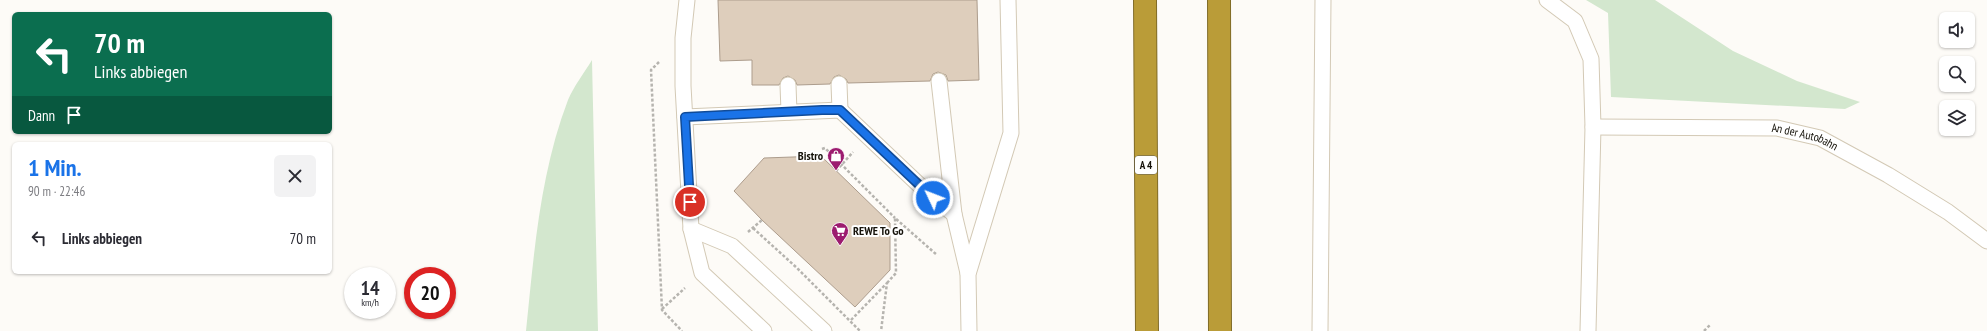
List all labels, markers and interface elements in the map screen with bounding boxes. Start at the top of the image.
map controls [1939,12,1975,136]
button: sound [1939,12,1975,48]
text: 70 m [94,24,145,61]
icon: left [28,28,80,80]
button: search [1939,56,1975,92]
text: Links abbiegen [94,60,187,83]
button: layers [1939,100,1975,136]
icon: arrive [63,104,85,126]
text: Dann [28,106,55,125]
street label: An der Autobahn [1771,120,1841,153]
shop icon: Bistro [826,146,846,171]
place label: Bistro [798,148,824,163]
text: 1 Min. [28,152,82,183]
button: close [274,155,316,197]
road number: A 4 [1135,156,1157,174]
position arrow [912,177,954,219]
text: 90 m · 22:46 [28,183,85,200]
pin [673,185,707,219]
icon: arrive [679,191,701,213]
supermarket icon: REWE To Go [830,221,850,246]
place label: REWE To Go [853,223,904,238]
icon: left [28,227,50,249]
text: Links abbiegen [62,229,142,248]
text: 70 m [290,229,316,248]
speed limit sign: 20 [404,267,456,319]
text: 14 [360,275,380,301]
text: km/h [361,296,379,309]

